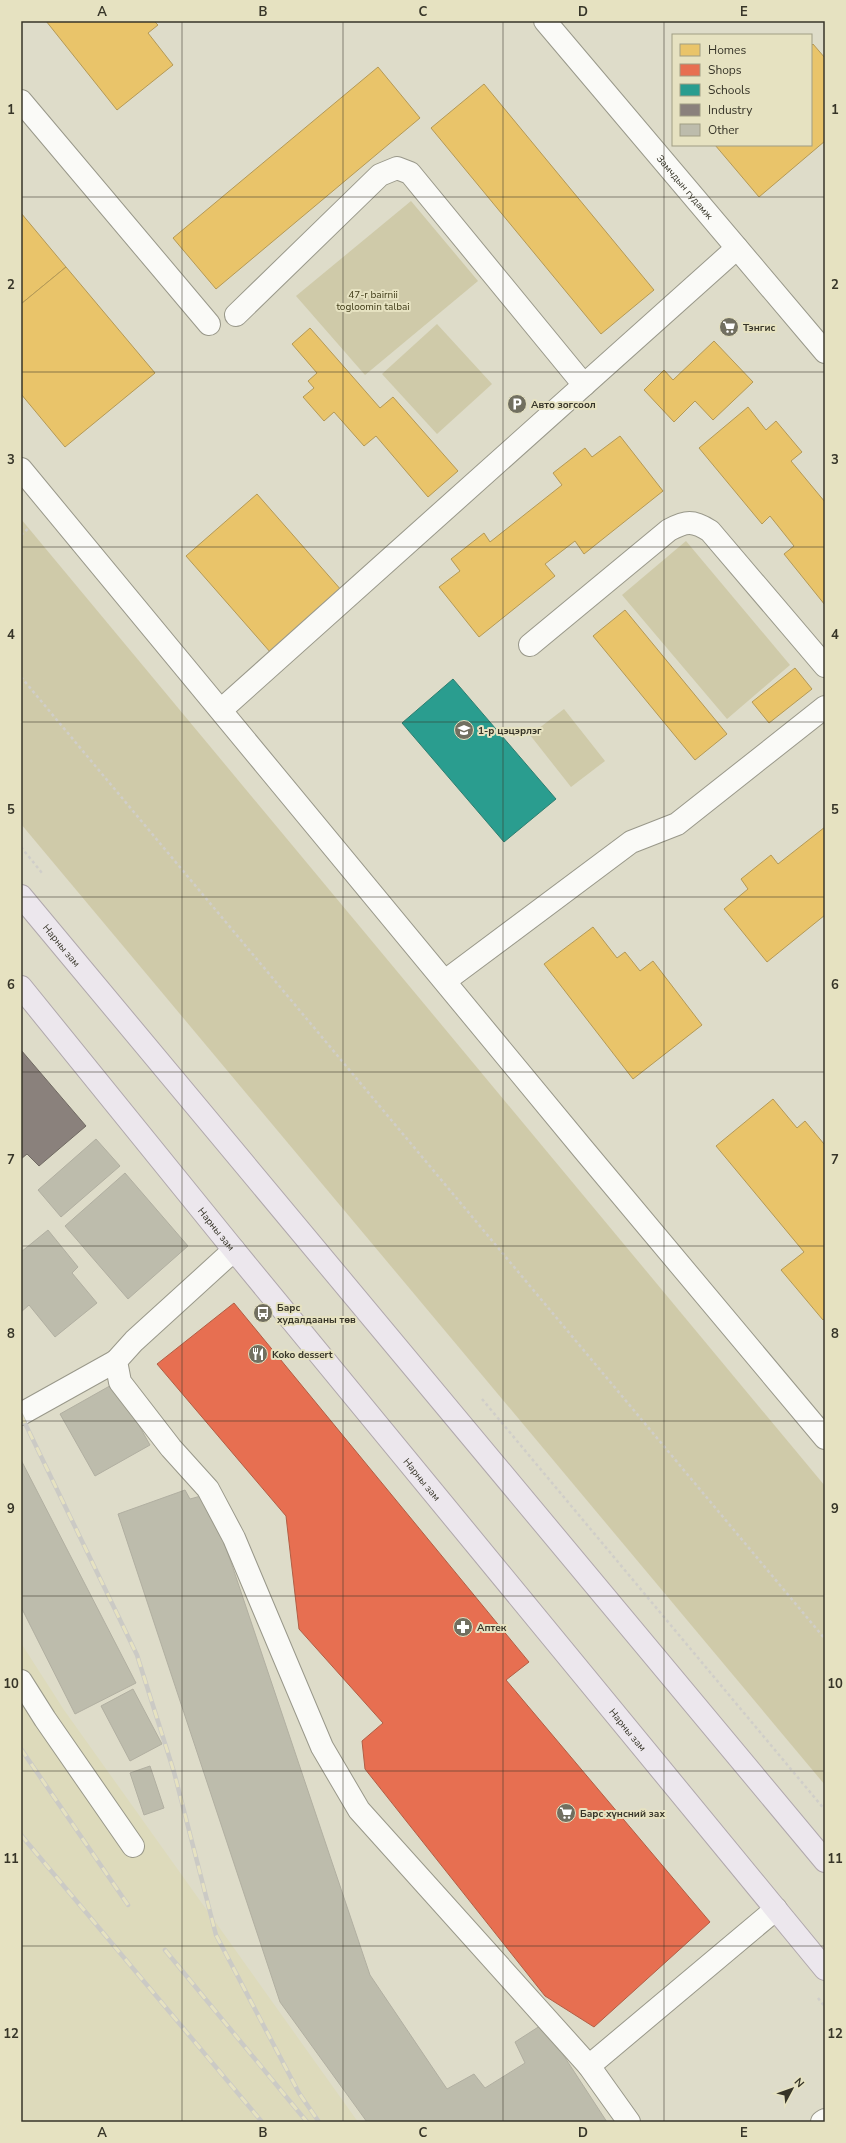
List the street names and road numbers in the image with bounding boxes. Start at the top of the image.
street label: Замчдын гудамж [653,152,716,223]
street label: Нарны зам [39,921,83,970]
street label: Нарны зам [194,1205,238,1254]
street label: Нарны зам [400,1455,443,1504]
street label: Нарны зам [605,1706,649,1754]

